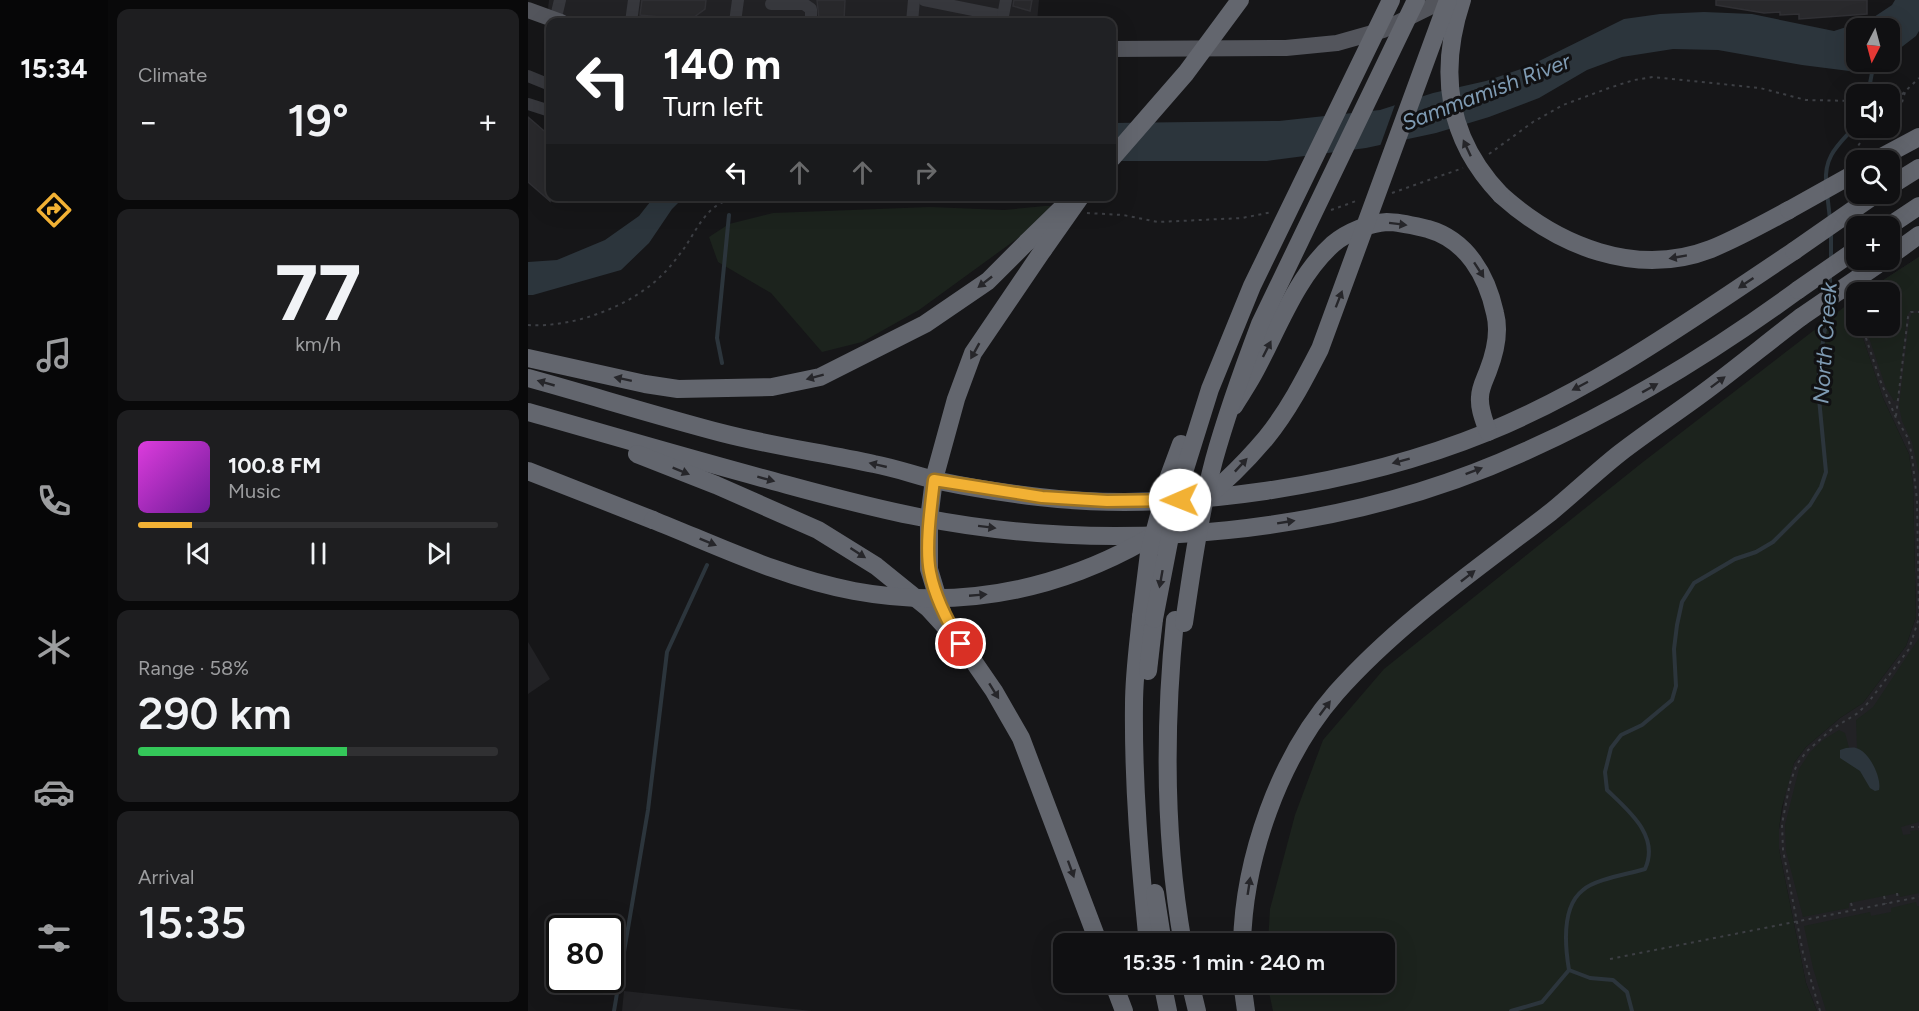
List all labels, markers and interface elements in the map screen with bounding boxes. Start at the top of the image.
north arrow [1846,18,1900,72]
map controls [1846,18,1900,336]
text: 140 m [663,39,781,90]
icon: left [564,42,642,120]
water label: Sammamish River [1398,47,1575,137]
text: 15:34 [20,52,88,85]
text: Climate [138,63,207,87]
button: sound [1846,84,1900,138]
text: Turn left [663,90,763,123]
text: 19° [287,93,349,147]
text: − [138,102,159,141]
text: + [477,102,498,141]
one-way arrow [1462,139,1471,156]
button: search [1846,150,1900,204]
icon: left [720,156,753,189]
icon: ahead [783,156,816,189]
icon: ahead [846,156,879,189]
icon: right [909,156,942,189]
icon: directions [33,189,75,231]
button: + [1846,216,1900,270]
one-way arrow [1388,219,1407,228]
text: 77 [275,246,361,340]
one-way arrow [1668,253,1687,262]
one-way arrow [1474,262,1485,278]
one-way arrow [977,276,992,288]
one-way arrow [1738,277,1754,288]
water label: North Creek [1807,280,1843,405]
button: − [1846,282,1900,336]
one-way arrow [1335,290,1345,308]
text: km/h [295,332,341,356]
icon: music [33,334,75,376]
one-way arrow [1262,341,1271,358]
one-way arrow [970,343,980,360]
one-way arrow [806,373,824,382]
one-way arrow [613,374,632,383]
one-way arrow [1710,376,1725,388]
one-way arrow [537,378,555,387]
one-way arrow [1572,381,1589,391]
one-way arrow [1642,383,1659,393]
text: 100.8 FM [228,452,321,479]
one-way arrow [1392,457,1410,466]
one-way arrow [1233,458,1247,472]
one-way arrow [868,460,887,469]
one-way arrow [1465,466,1483,476]
one-way arrow [672,467,690,476]
position arrow [1148,468,1212,532]
one-way arrow [757,475,775,484]
text: Music [228,479,281,503]
icon: phone [33,480,75,522]
one-way arrow [1277,517,1296,526]
one-way arrow [978,522,997,532]
icon: previous [182,537,215,570]
icon: pause [302,537,335,570]
icon: next [422,537,455,570]
one-way arrow [699,537,717,547]
one-way arrow [849,548,866,559]
one-way arrow [1157,569,1166,588]
one-way arrow [1460,571,1475,583]
one-way arrow [968,590,987,600]
pin [935,618,986,669]
icon: climate [33,626,75,668]
icon: arrive [944,627,977,660]
text: Range · 58% [138,656,249,680]
one-way arrow [988,683,999,699]
text: 290 km [138,686,292,740]
one-way arrow [1319,701,1331,717]
icon: car [33,771,75,813]
one-way arrow [1067,860,1076,878]
text: Arrival [138,865,194,889]
one-way arrow [1245,876,1254,895]
text: 15:35 [138,895,246,949]
speed limit sign: 80 [546,915,624,993]
icon: filters [33,917,75,959]
text: 15:35 · 1 min · 240 m [1123,949,1325,976]

